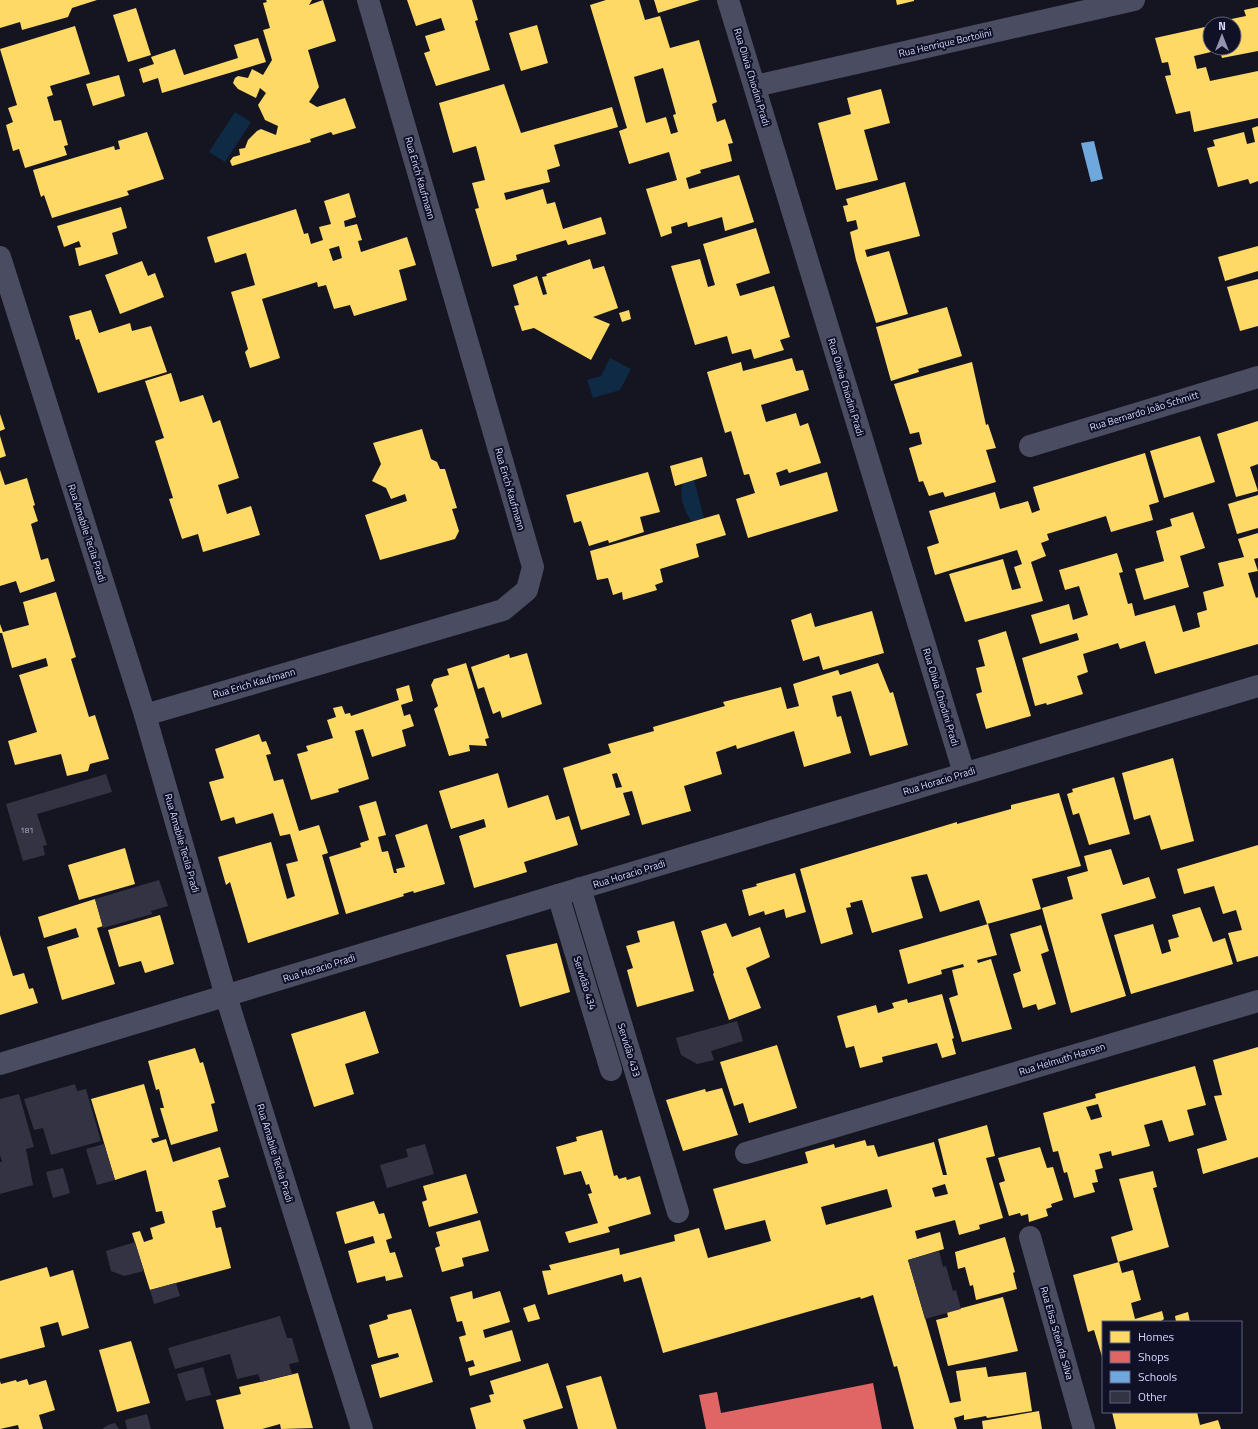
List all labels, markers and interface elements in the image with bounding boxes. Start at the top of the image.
north arrow [1202,16,1242,56]
text: N [1218,18,1226,34]
street label: Rua Henrique Bortolini [897,25,993,61]
street label: Rua Olivia Chiodini Pradi [730,26,774,128]
street label: Rua Erich Kaufmann [401,135,439,221]
street label: Rua Olivia Chiodini Pradi [824,336,868,438]
street label: Rua Bernardo João Schmitt [1088,387,1201,435]
street label: Rua Erich Kaufmann [491,446,529,532]
street label: Rua Amabile Tecila Pradi [64,482,110,584]
street label: Rua Olivia Chiodini Pradi [919,646,963,748]
street label: Rua Erich Kaufmann [211,664,297,702]
street label: Rua Horacio Pradi [901,763,977,799]
street label: Rua Amabile Tecila Pradi [161,792,203,894]
house number: 181 [20,824,34,836]
street label: Rua Horacio Pradi [591,856,667,892]
street label: Rua Horacio Pradi [281,950,357,986]
street label: Servidão 434 [570,954,600,1012]
street label: Servidão 433 [614,1021,644,1079]
street label: Rua Helmuth Hansen [1017,1039,1107,1079]
street label: Rua Amabile Tecila Pradi [253,1102,297,1204]
street label: Rua Elisa Stein da Silva [1037,1285,1077,1381]
legend [1102,1321,1242,1413]
text: Homes [1138,1327,1174,1346]
text: Shops [1138,1347,1170,1366]
text: Schools [1138,1367,1178,1386]
text: Other [1138,1387,1167,1406]

